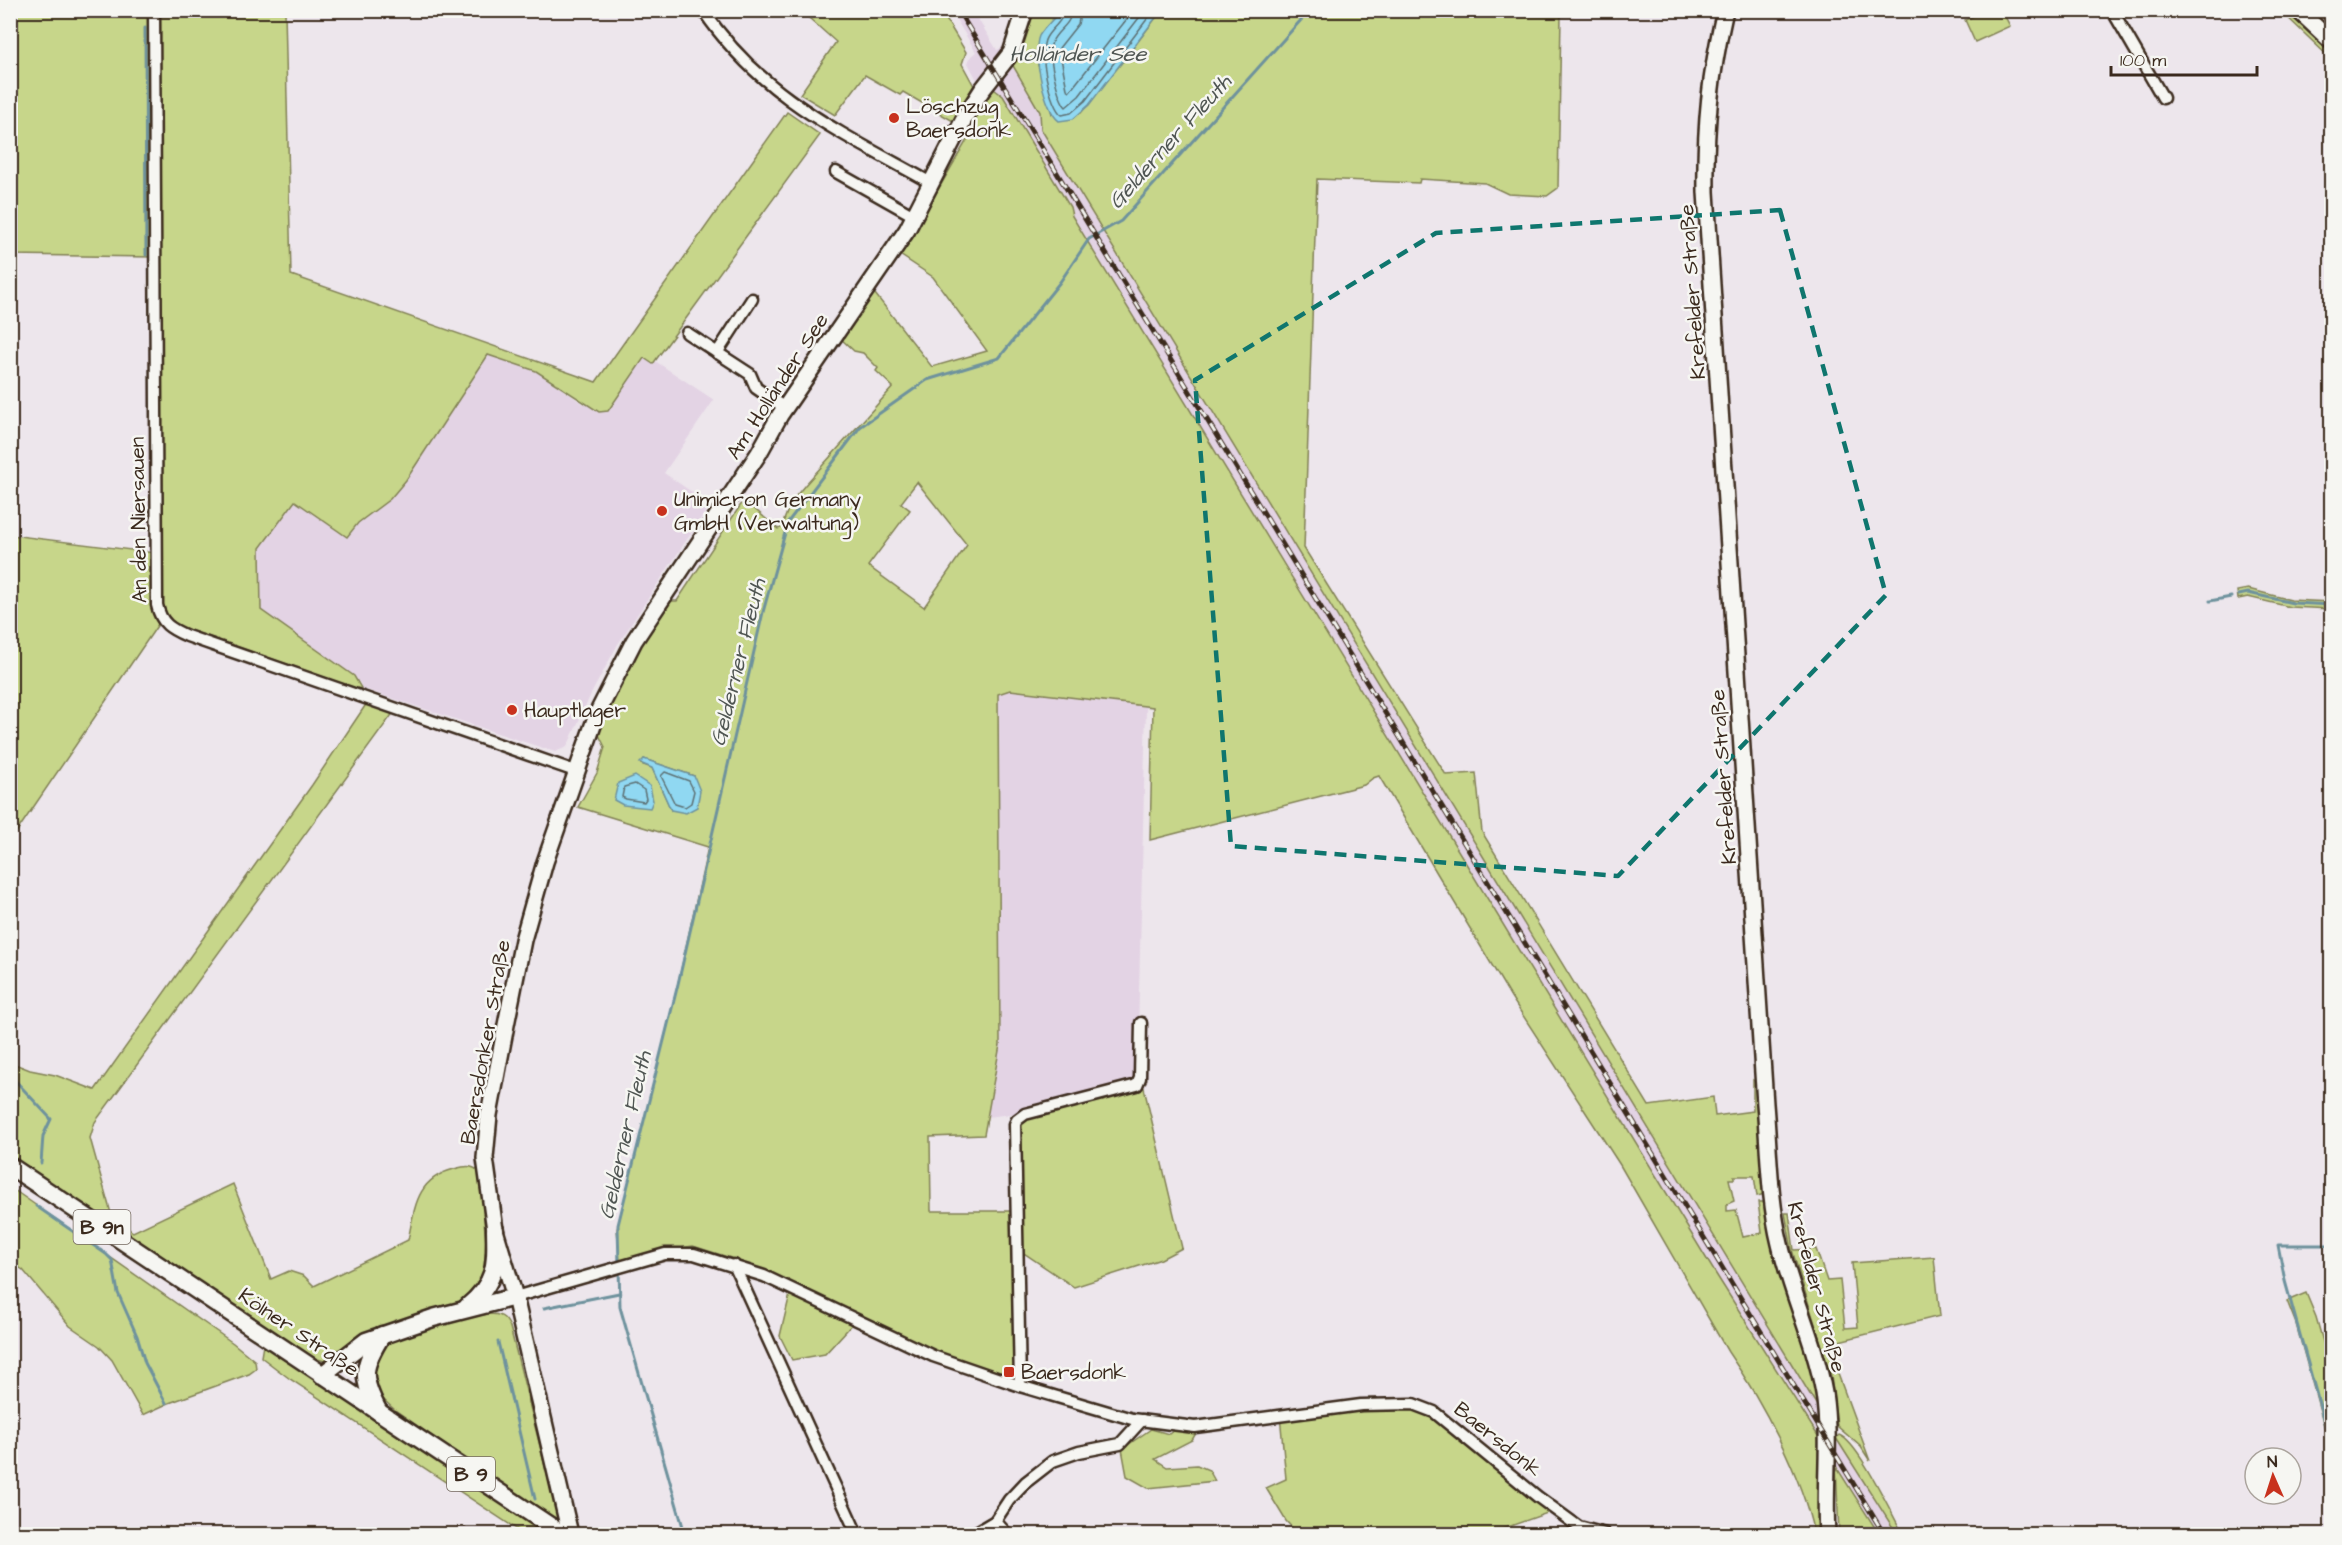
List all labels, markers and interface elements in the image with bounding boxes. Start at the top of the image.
water label: Holländer See [1010,39,1148,70]
scale bar [2111,39,2256,77]
text: 100 m [2120,48,2166,73]
water label: Gelderner Fleuth [1101,67,1240,216]
place label: Löschzug Baersdonk [906,92,1011,145]
marker: Löschzug Baersdonk [887,111,901,125]
street label: Krefelder Straße [1672,203,1713,380]
street label: Am Holländer See [719,308,836,465]
street label: An den Niersauen [123,437,154,603]
place label: Unimicron Germany GmbH (Verwaltung) [674,485,862,540]
marker: Unimicron Germany GmbH (Verwaltung) [655,504,669,518]
water label: Gelderner Fleuth [703,574,774,749]
street label: Krefelder Straße [1703,688,1744,865]
place label: Hauptlager [524,696,626,727]
marker: Hauptlager [505,703,519,717]
street label: Baersdonker Straße [453,938,518,1147]
water label: Gelderner Fleuth [591,1047,660,1222]
street label: Krefelder Straße [1780,1199,1853,1376]
road number: B 9n [74,1210,130,1244]
street label: Kölner Straße [232,1281,365,1384]
place label: Baersdonk [1021,1358,1126,1387]
marker: Baersdonk [1002,1365,1016,1379]
street label: Baersdonk [1448,1395,1548,1484]
north arrow [2243,1446,2303,1506]
text: N [2267,1451,2278,1473]
road number: B 9 [447,1457,495,1491]

